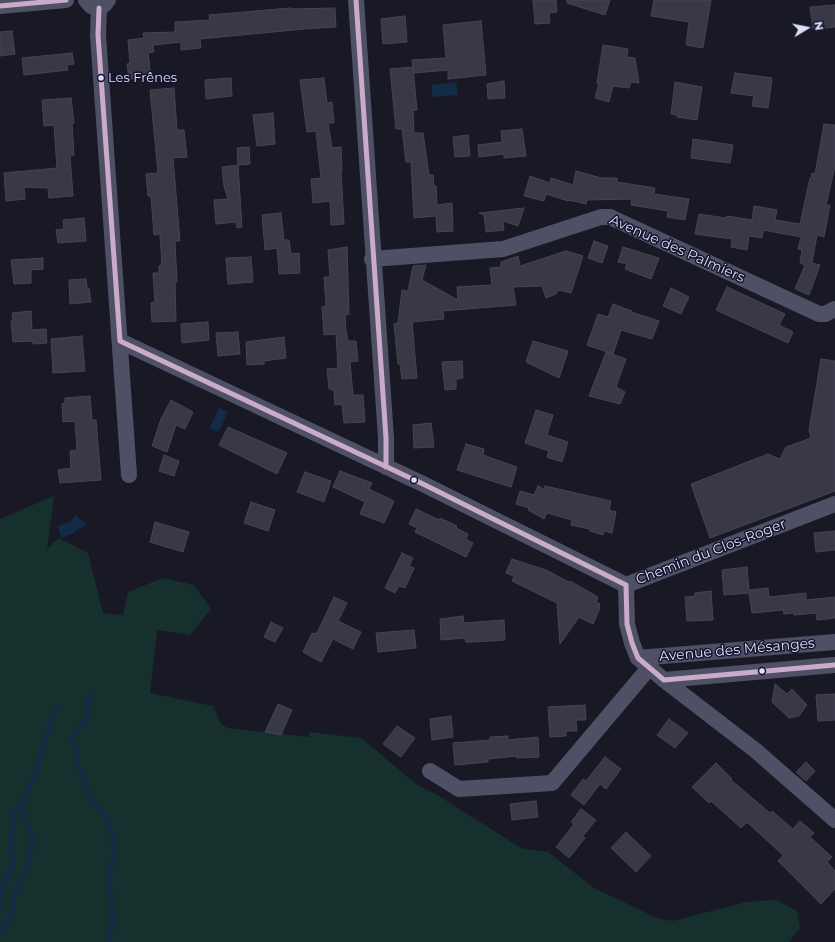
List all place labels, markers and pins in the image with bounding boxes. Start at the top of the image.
place label: Les Frênes [108,70,177,86]
marker: Les Frênes [96,73,106,83]
unlabelled marker [409,475,419,485]
unlabelled marker [757,666,767,676]

